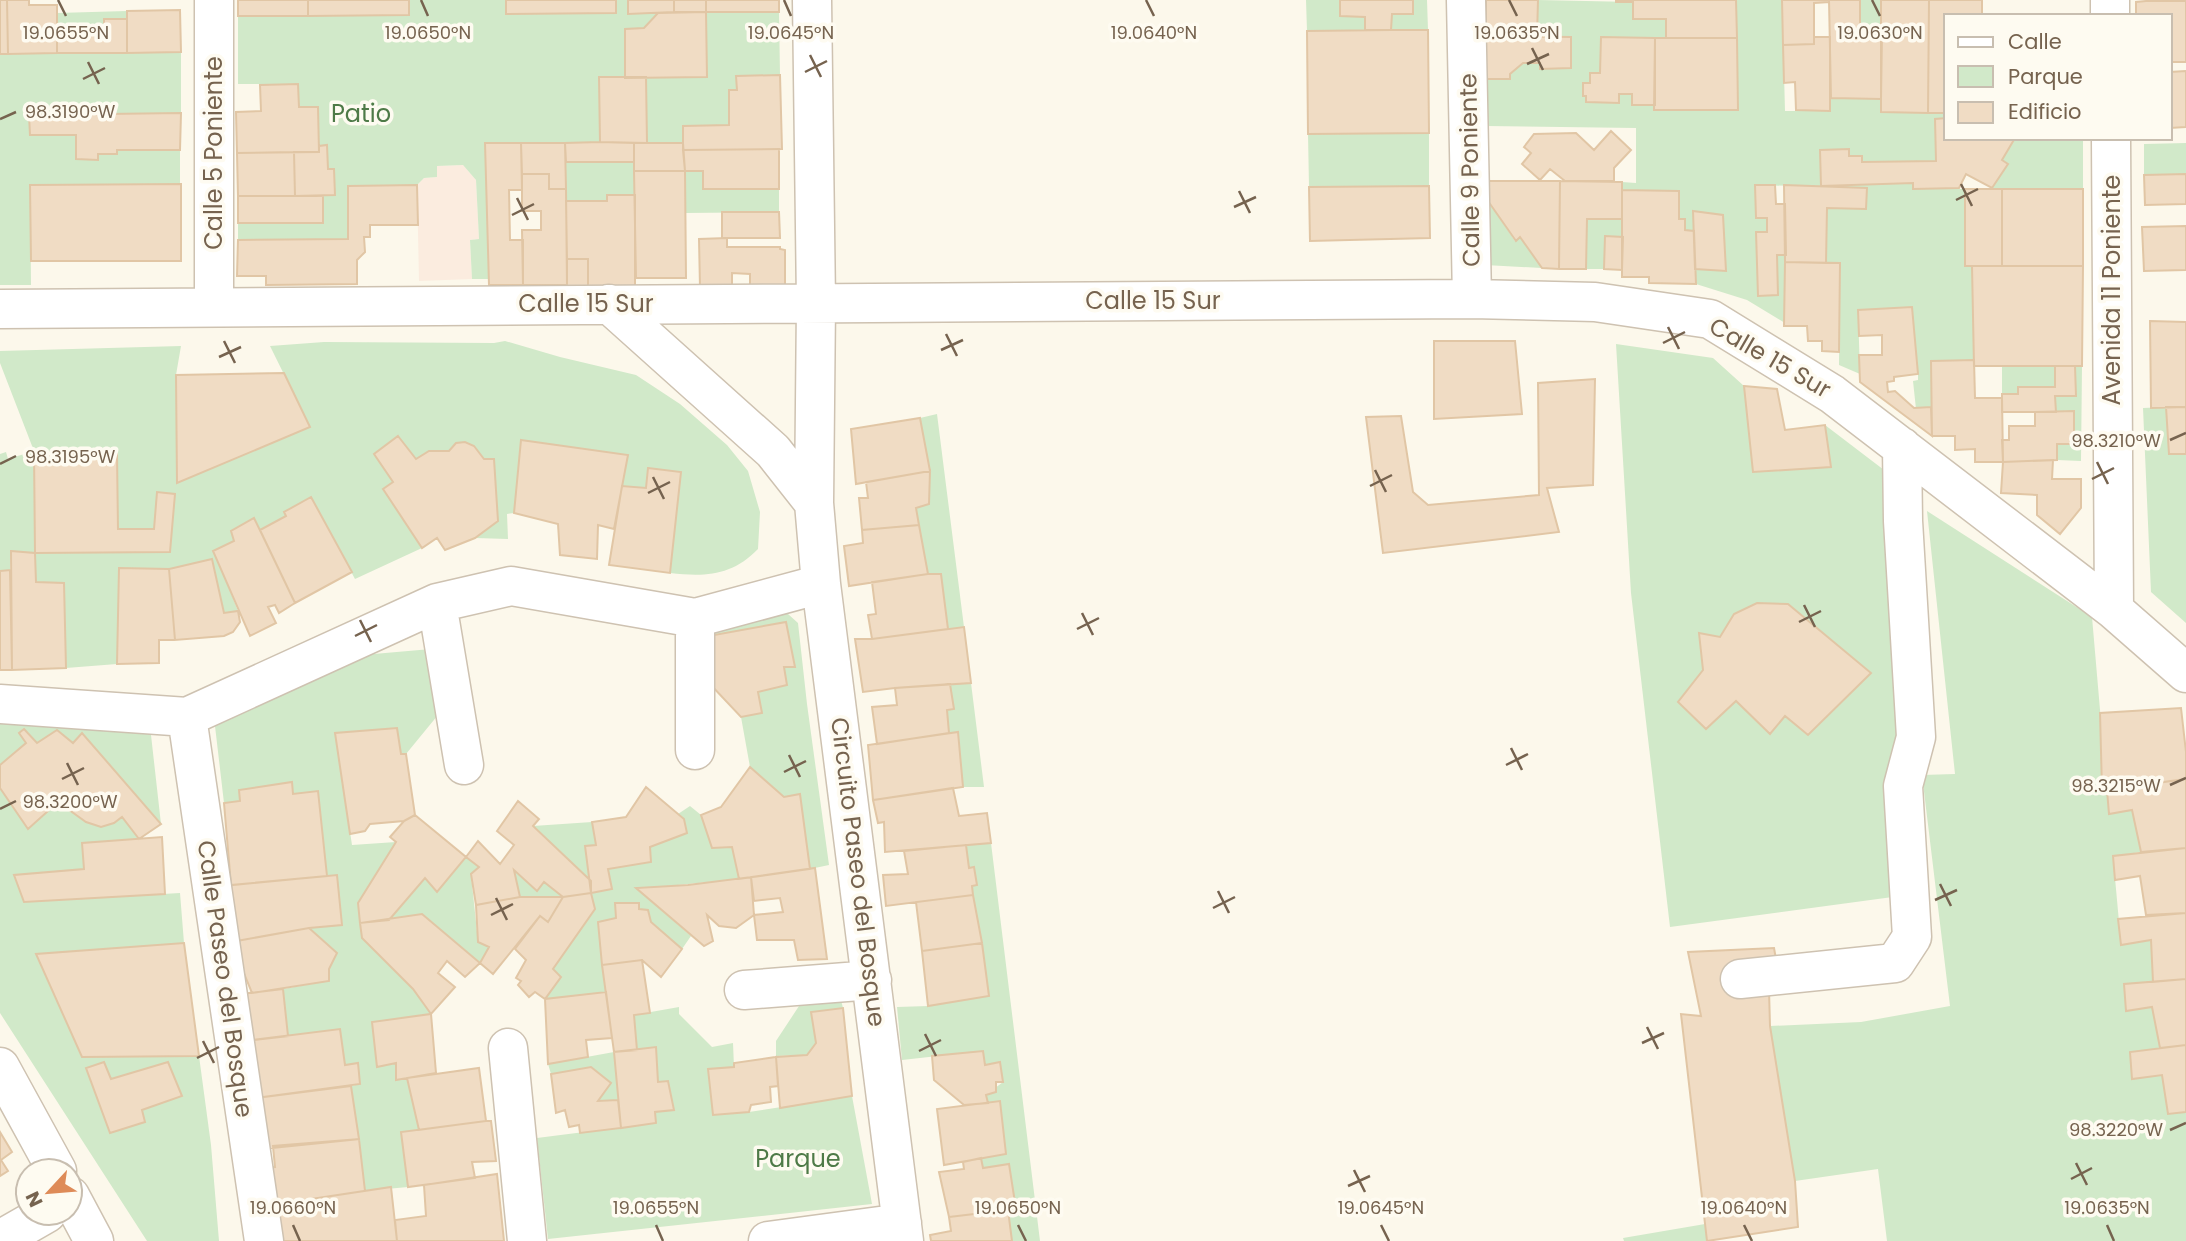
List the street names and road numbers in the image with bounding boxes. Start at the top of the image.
street label: Calle 5 Poniente [197,56,230,250]
street label: Calle 9 Poniente [1451,73,1488,267]
street label: Avenida 11 Poniente [2095,175,2128,405]
street label: Calle 15 Sur [1085,284,1221,317]
street label: Calle 15 Sur [518,287,654,320]
street label: Calle 15 Sur [1703,309,1837,406]
street label: Circuito Paseo del Bosque [823,715,894,1029]
street label: Calle Paseo del Bosque [190,838,261,1120]

